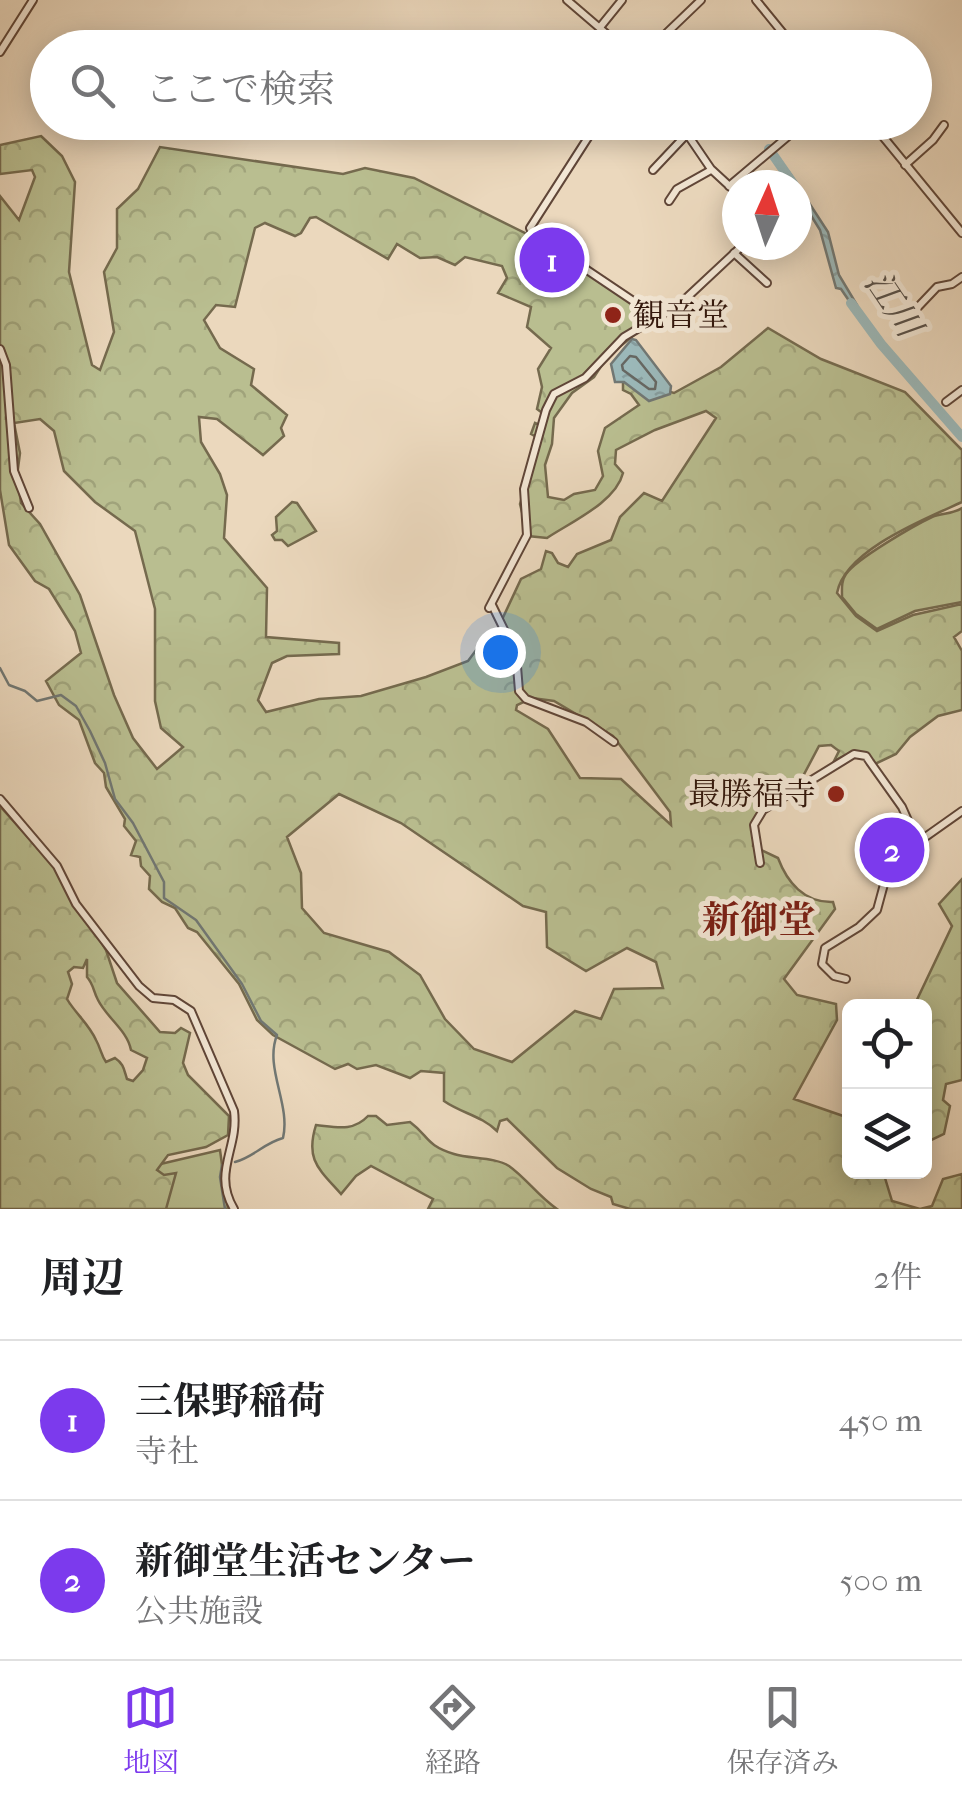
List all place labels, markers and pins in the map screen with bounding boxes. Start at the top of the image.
pin: 1 [520,222,584,298]
place label: 観音堂 [633,297,729,334]
marker: 観音堂 [602,304,624,326]
place label: 最勝福寺 [688,776,816,813]
marker: 最勝福寺 [825,783,847,805]
pin: 2 [860,812,924,888]

